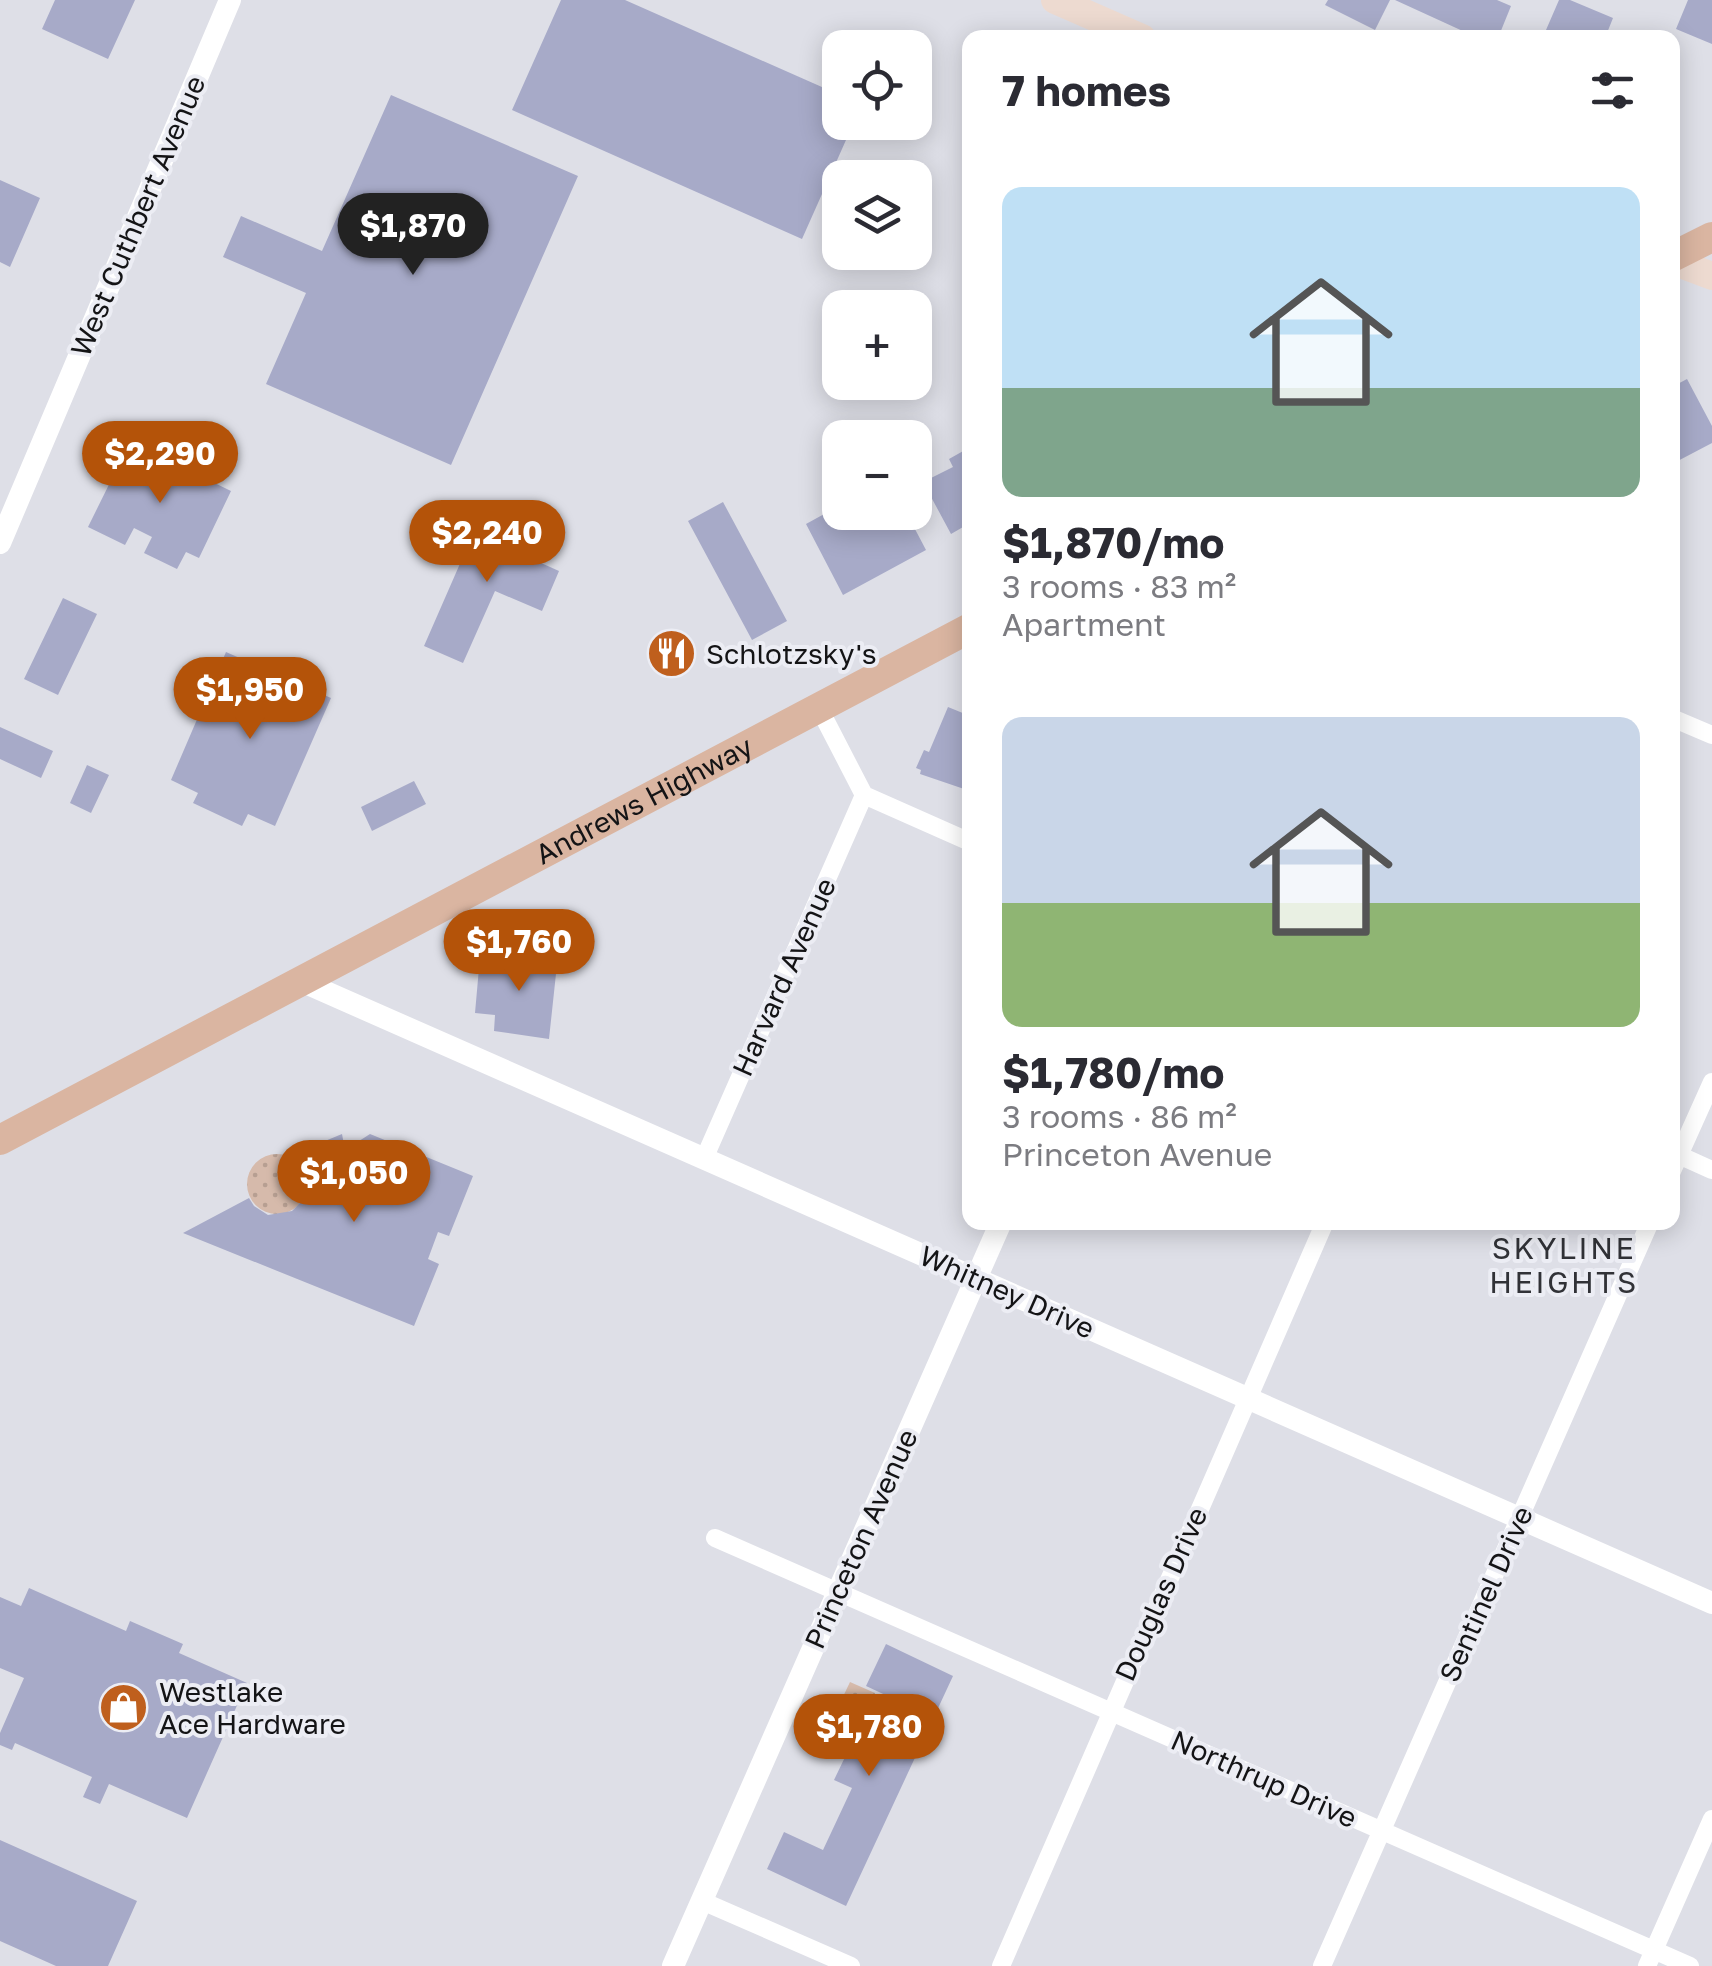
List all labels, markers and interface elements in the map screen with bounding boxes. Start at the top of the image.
map controls [822,30,932,530]
button: locate [822,30,932,140]
icon: filters [1585,63,1640,118]
text: 7 homes [1002,65,1171,115]
street label: West Cuthbert Avenue [63,71,212,361]
button: layers [822,160,932,270]
pin: $1,870 [332,193,494,278]
text: $1,870 [360,206,466,244]
icon: home [1231,252,1411,432]
button: + [822,290,932,400]
button: − [822,420,932,530]
pin: $2,290 [79,421,241,506]
text: $2,290 [104,434,216,472]
pin: $2,240 [406,500,568,585]
text: $2,240 [431,513,543,551]
text: $1,870/mo [1002,517,1224,567]
text: 3 rooms · 83 m² [1002,567,1236,605]
text: Apartment [1002,605,1166,643]
restaurant icon: Schlotzsky's [645,628,697,680]
place label: Schlotzsky's [706,637,877,670]
pin: $1,950 [169,657,331,742]
text: $1,950 [196,670,304,708]
street label: Andrews Highway [530,729,758,870]
icon: home [1231,782,1411,962]
street label: Harvard Avenue [725,873,842,1081]
pin: $1,760 [438,909,600,994]
text: $1,760 [466,922,572,960]
text: $1,780/mo [1002,1047,1224,1097]
text: 3 rooms · 86 m² [1002,1097,1237,1135]
text: Princeton Avenue [1002,1135,1272,1173]
pin: $1,050 [273,1140,435,1225]
text: $1,050 [299,1153,409,1191]
district label: SKYLINE HEIGHTS [1489,1230,1639,1300]
street label: Whitney Drive [915,1238,1100,1345]
street label: Princeton Avenue [797,1424,924,1654]
street label: Sentinel Drive [1432,1501,1539,1687]
street label: Douglas Drive [1108,1502,1214,1686]
place label: Westlake Ace Hardware [159,1675,346,1740]
shop icon: Westlake Ace Hardware [98,1682,150,1734]
pin: $1,780 [788,1694,950,1779]
text: $1,780 [816,1707,922,1745]
street label: Northrup Drive [1166,1723,1362,1834]

